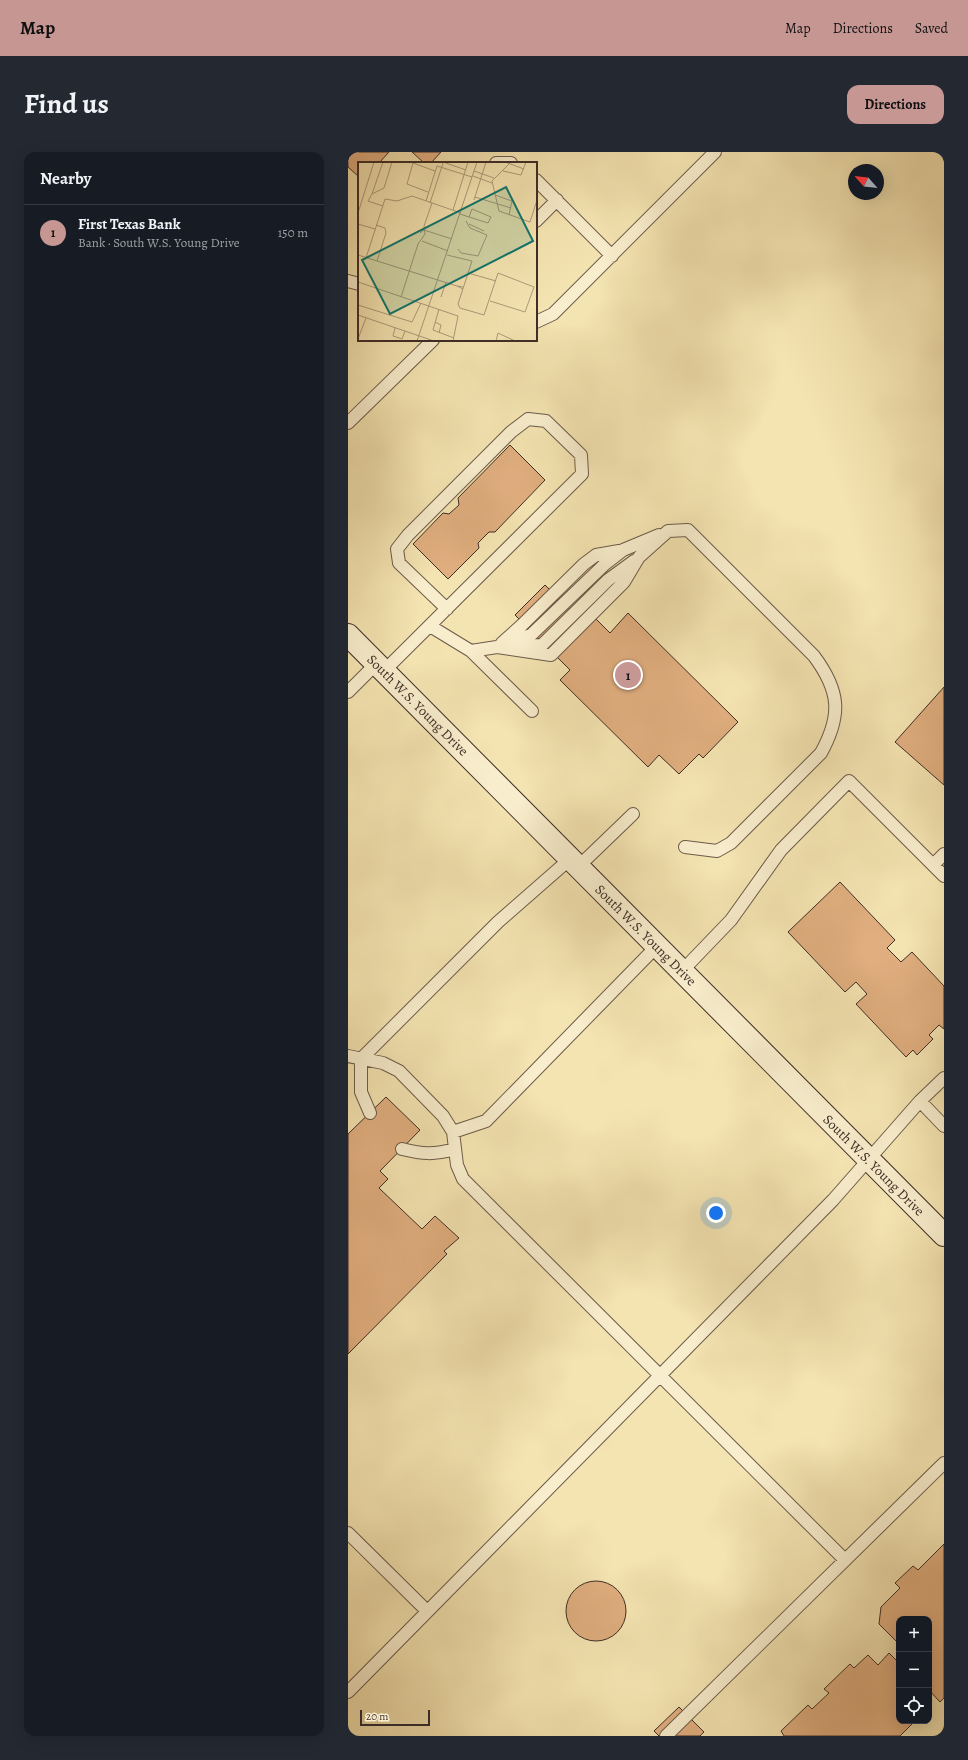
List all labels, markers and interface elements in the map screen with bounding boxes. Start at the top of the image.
text: Map [20,15,55,41]
text: Map [785,19,811,38]
text: Directions [833,19,893,38]
text: Saved [915,19,948,38]
text: Find us [24,85,109,123]
button: Directions [847,85,944,124]
inset map [358,162,537,341]
north arrow [848,164,884,200]
text: Nearby [40,167,91,190]
text: First Texas Bank [78,214,181,234]
text: 1 [51,224,55,241]
text: 150 m [278,224,308,241]
text: Bank · South W.S. Young Drive [78,234,240,251]
street label: South W.S. Young Drive [363,650,473,760]
pin: 1 [615,660,641,690]
street label: South W.S. Young Drive [591,880,701,990]
street label: South W.S. Young Drive [819,1110,929,1220]
your location [706,1203,726,1223]
map controls [896,1616,932,1724]
button: + [896,1616,932,1652]
button: − [896,1652,932,1688]
button: locate [896,1688,932,1724]
scale bar [360,1708,430,1727]
text: 20 m [366,1709,388,1724]

